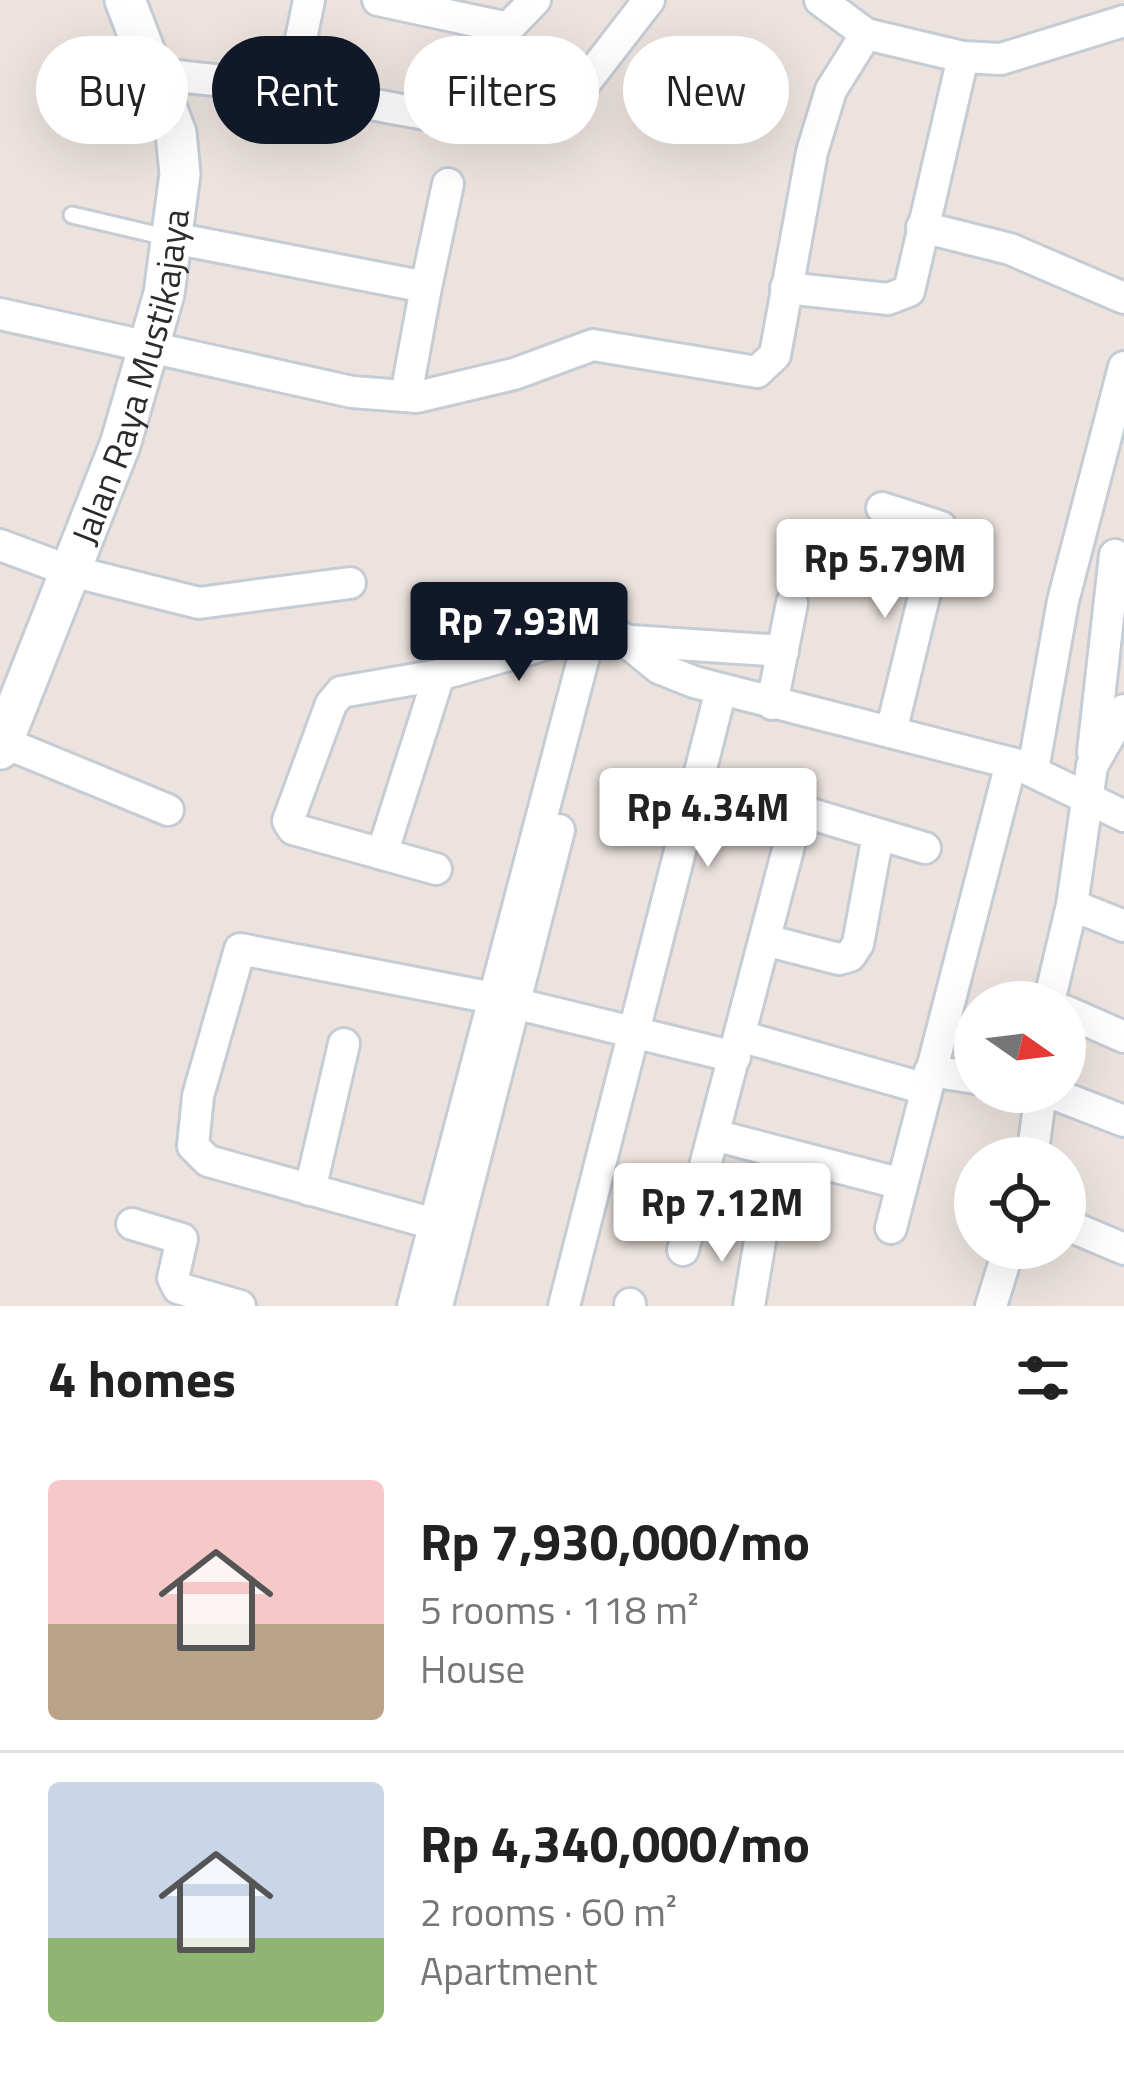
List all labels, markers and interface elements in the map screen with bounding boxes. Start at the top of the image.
chip: Buy [36,36,188,144]
chip: Rent [212,36,380,144]
chip: Filters [404,36,599,144]
chip: New [623,36,789,144]
street label: Jalan Raya Mustikajaya [56,205,203,553]
pin: Rp 5.79M [761,519,1009,621]
text: Rp 5.79M [804,528,966,587]
pin: Rp 7.93M [395,582,643,684]
text: Rp 7.93M [438,591,600,650]
pin: Rp 4.34M [584,768,832,870]
text: Rp 4.34M [627,777,789,836]
north arrow [954,981,1086,1113]
map controls [954,981,1086,1269]
button: locate [954,1137,1086,1269]
pin: Rp 7.12M [598,1163,846,1265]
text: Rp 7.12M [641,1172,803,1231]
text: 4 homes [48,1339,236,1417]
icon: filters [1010,1345,1076,1411]
text: Rp 7,930,000/mo [420,1502,810,1580]
icon: home [144,1528,288,1672]
text: 5 rooms · 118 m² [420,1580,699,1639]
text: House [420,1639,525,1698]
text: Rp 4,340,000/mo [420,1804,810,1882]
icon: home [144,1830,288,1974]
text: 2 rooms · 60 m² [420,1882,677,1941]
text: Apartment [420,1941,597,2000]

